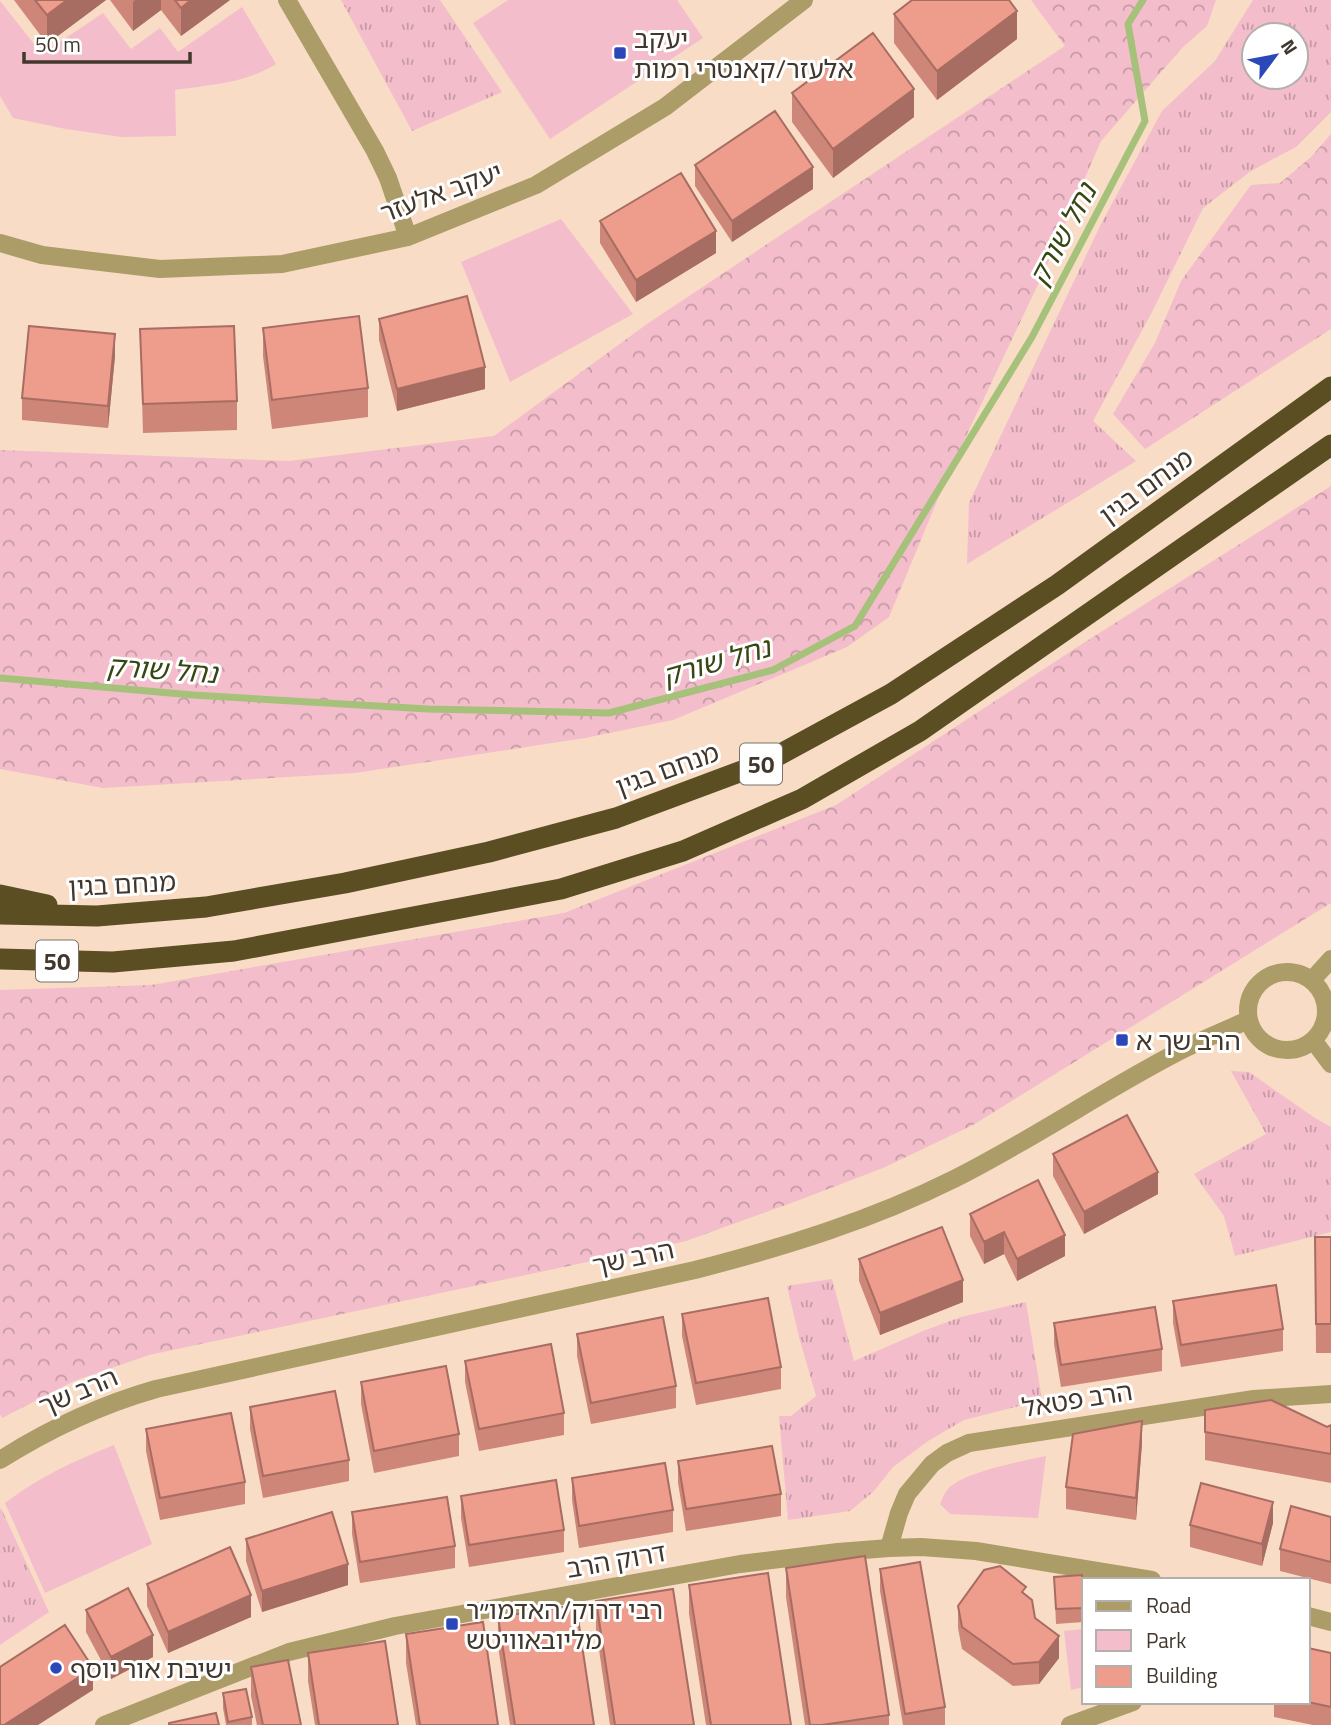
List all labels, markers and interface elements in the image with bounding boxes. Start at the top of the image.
place label: יעקב אלעזר/קאנטרי רמות [634,19,854,88]
scale bar [24,21,191,65]
north arrow [1240,21,1310,91]
text: 50 m [35,28,81,60]
text: N [1274,33,1306,60]
marker: יעקב אלעזר/קאנטרי רמות [612,45,628,61]
street label: יעקב אלעזר [374,152,508,232]
water label: נחל שורק [1017,173,1108,293]
street label: מנחם בגין [1091,439,1201,533]
water label: נחל שורק [657,624,777,697]
water label: נחל שורק [105,644,221,694]
street label: מנחם בגין [610,732,724,806]
road number: 50 [740,744,782,784]
street label: מנחם בגין [67,862,177,906]
road number: 50 [36,940,78,981]
place label: הרב שך א [1136,1021,1241,1060]
marker: הרב שך א [1114,1032,1130,1048]
street label: הרב שך [589,1229,677,1285]
street label: הרב שך [32,1357,124,1425]
street label: הרב פטאל [1019,1371,1135,1427]
street label: דרוק הרב [563,1532,669,1588]
legend [1082,1578,1310,1704]
text: Road [1146,1589,1191,1621]
place label: רבי דרוק/האדמו״ר מליובאוויטש [466,1590,663,1659]
marker: רבי דרוק/האדמו״ר מליובאוויטש [444,1616,460,1632]
text: Park [1146,1624,1186,1656]
place label: ישיבת אור יוסף [70,1649,232,1688]
text: Building [1146,1659,1218,1691]
marker: ישיבת אור יוסף [48,1660,64,1676]

